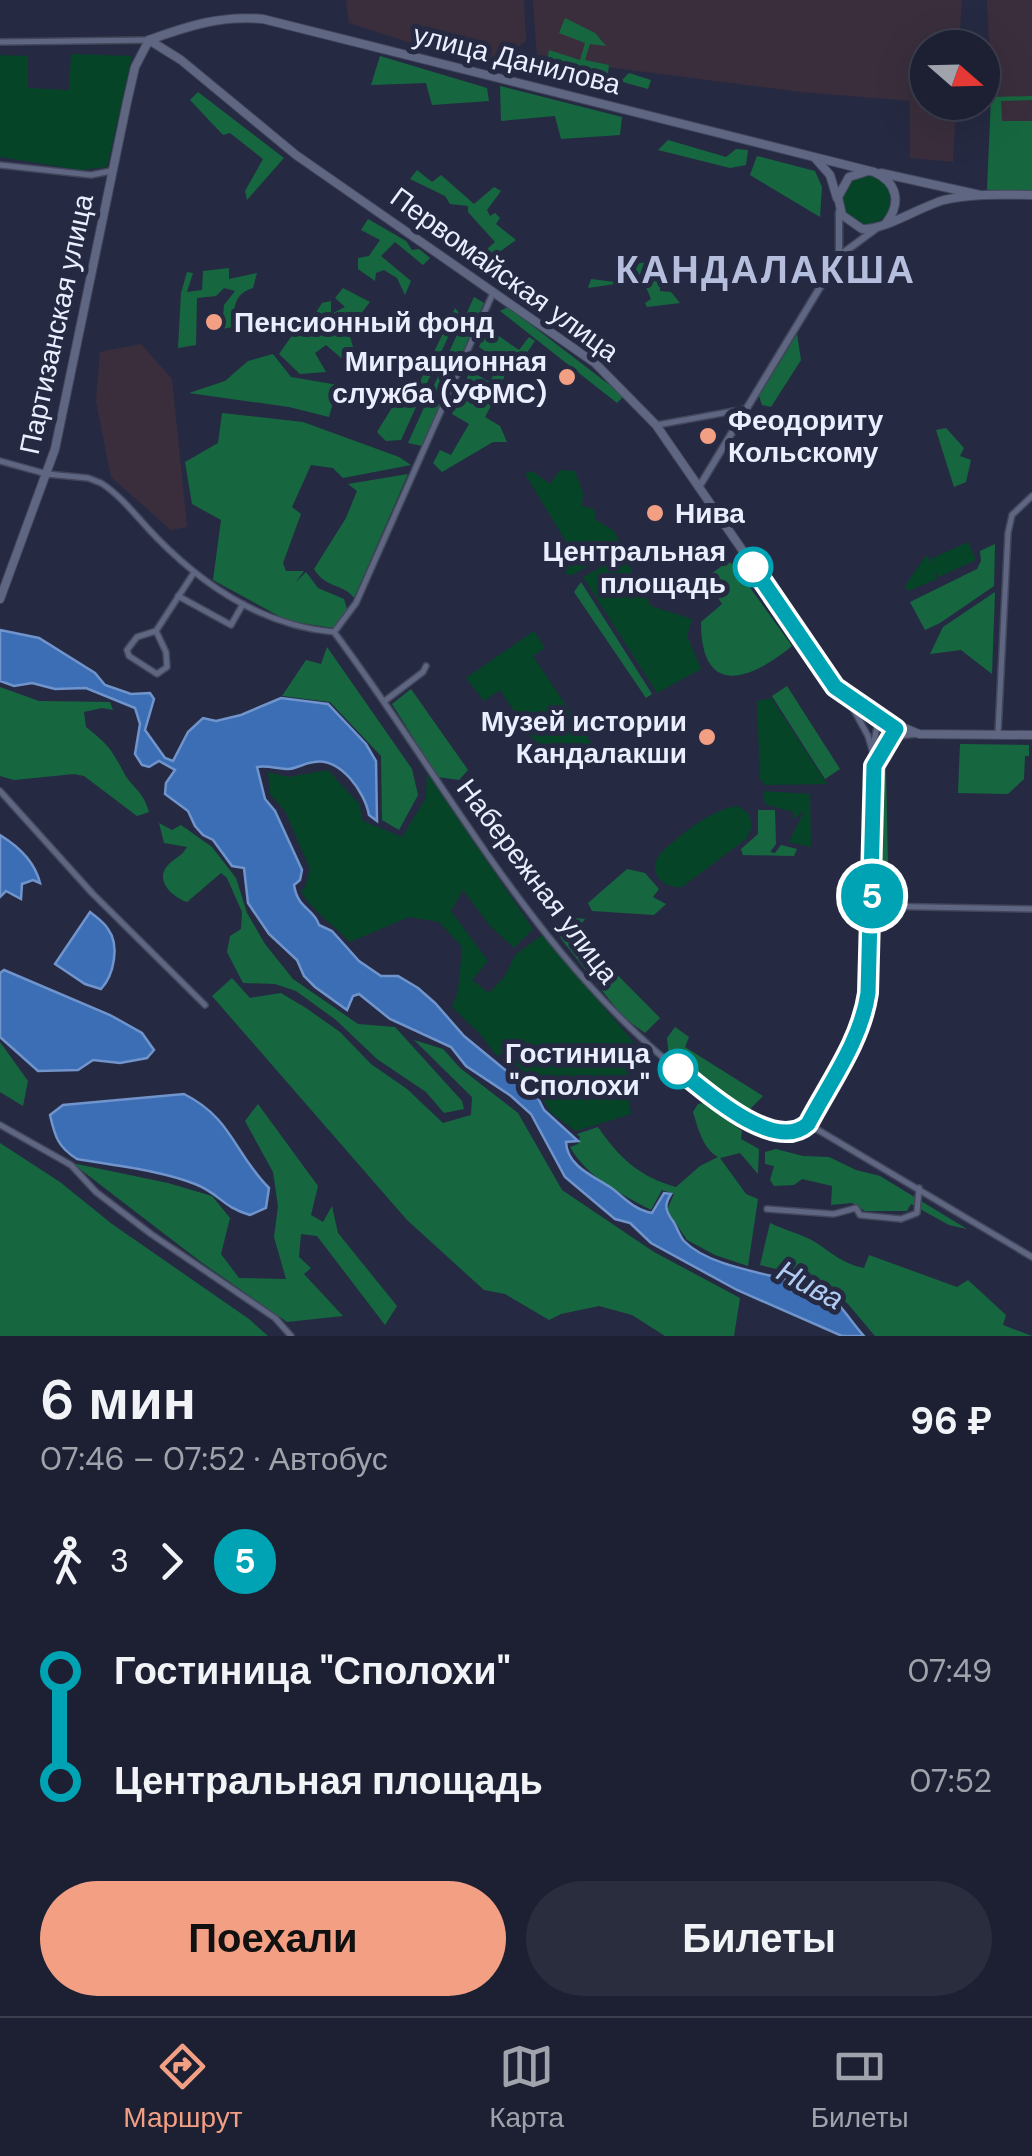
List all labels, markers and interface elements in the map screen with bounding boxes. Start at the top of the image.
street label: улица Данилова [409,16,625,103]
north arrow [910,30,1000,120]
map controls [910,30,1000,120]
street label: Первомайская улица [383,179,627,370]
street label: Партизанская улица [11,190,102,458]
district label: КАНДАЛАКША [616,245,916,295]
place label: Пенсионный фонд [234,304,494,341]
marker: Пенсионный фонд [203,311,225,333]
place label: Миграционная служба (УФМС) [332,343,547,412]
marker: Миграционная служба (УФМС) [556,366,578,388]
place label: Феодориту Кольскому [728,402,884,471]
marker: Феодориту Кольскому [697,425,719,447]
place label: Нива [675,495,745,532]
marker: Нива [644,502,666,524]
place label: Центральная площадь [543,533,726,602]
marker: Центральная площадь [734,548,772,586]
place label: Музей истории Кандалакши [481,703,687,772]
marker: Музей истории Кандалакши [696,726,718,748]
street label: Набережная улица [448,771,627,992]
line badge: 5 [840,864,904,928]
text: 5 [861,873,883,919]
place label: Гостиница "Сполохи" [505,1035,650,1104]
marker: Гостиница "Сполохи" [659,1050,697,1088]
water label: Нива [770,1251,850,1318]
text: 6 мин [40,1364,196,1436]
text: 96 ₽ [910,1396,992,1446]
text: 07:46 – 07:52 · Автобус [40,1438,388,1480]
icon: walk [40,1534,95,1589]
icon: forward [144,1534,199,1589]
text: 5 [234,1538,256,1584]
text: 3 [110,1540,129,1582]
text: Гостиница "Сполохи" [114,1646,511,1696]
text: 07:49 [907,1650,992,1692]
text: Центральная площадь [114,1756,543,1806]
text: 07:52 [910,1760,992,1802]
button: Поехали [40,1881,506,1996]
button: Билеты [526,1881,992,1996]
tab: Маршрут [123,2039,243,2136]
tab: Карта [489,2039,564,2136]
tab: Билеты [811,2039,909,2136]

